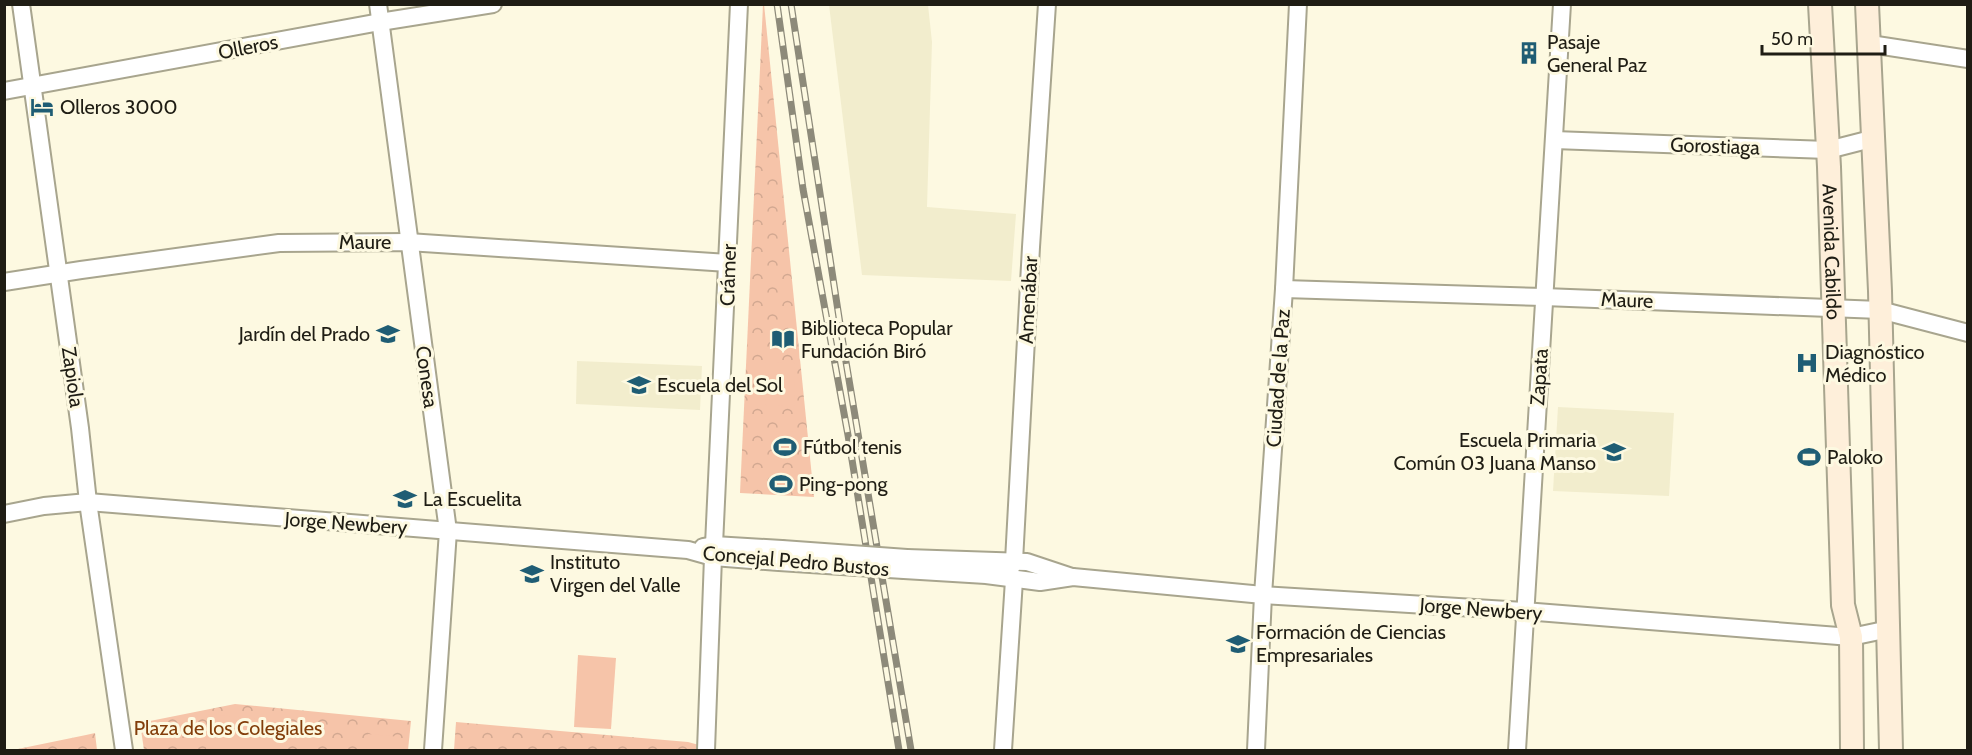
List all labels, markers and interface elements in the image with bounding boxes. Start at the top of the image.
scale bar [1762,18,1885,56]
text: 50 m [1771,28,1813,50]
street label: Olleros [216,29,280,65]
place label: Pasaje General Paz [1547,30,1647,77]
building icon: Pasaje General Paz [1516,40,1542,66]
hotel icon: Olleros 3000 [29,94,55,120]
place label: Olleros 3000 [60,95,177,119]
street label: Gorostiaga [1670,132,1761,160]
street label: Avenida Cabildo [1818,183,1846,320]
street label: Maure [339,230,391,254]
street label: Crámer [715,243,741,306]
street label: Amenábar [1014,255,1042,345]
street label: Maure [1600,287,1654,313]
street label: Ciudad de la Paz [1261,308,1295,448]
place label: Biblioteca Popular Fundación Biró [801,316,953,363]
school or university icon: Jardín del Prado [375,321,401,347]
place label: Jardín del Prado [238,322,370,346]
library icon: Biblioteca Popular Fundación Biró [770,326,796,352]
place label: Diagnóstico Médico [1825,340,1925,387]
street label: Conesa [411,344,443,410]
street label: Zapiola [57,345,89,409]
street label: Zapata [1525,347,1553,406]
hospital icon: Diagnóstico Médico [1794,350,1820,376]
school or university icon: Escuela del Sol [626,372,652,398]
place label: Escuela del Sol [657,373,783,397]
place label: Escuela Primaria Común 03 Juana Manso [1394,428,1596,475]
sports icon: Fútbol tenis [772,434,798,460]
place label: Fútbol tenis [803,435,902,459]
school or university icon: Escuela Primaria Común 03 Juana Manso [1601,439,1627,465]
sports icon: Paloko [1796,444,1822,470]
place label: Paloko [1827,445,1883,469]
sports icon: Ping-pong [768,471,794,497]
place label: Ping-pong [799,472,888,496]
school or university icon: La Escuelita [392,486,418,512]
place label: La Escuelita [423,487,522,511]
street label: Jorge Newbery [283,507,408,539]
street label: Concejal Pedro Bustos [702,541,890,581]
place label: Instituto Virgen del Valle [550,550,681,597]
school or university icon: Instituto Virgen del Valle [519,561,545,587]
street label: Jorge Newbery [1418,593,1543,625]
place label: Formación de Ciencias Empresariales [1256,620,1446,667]
school or university icon: Formación de Ciencias Empresariales [1225,631,1251,657]
park label: Plaza de los Colegiales [134,716,322,740]

